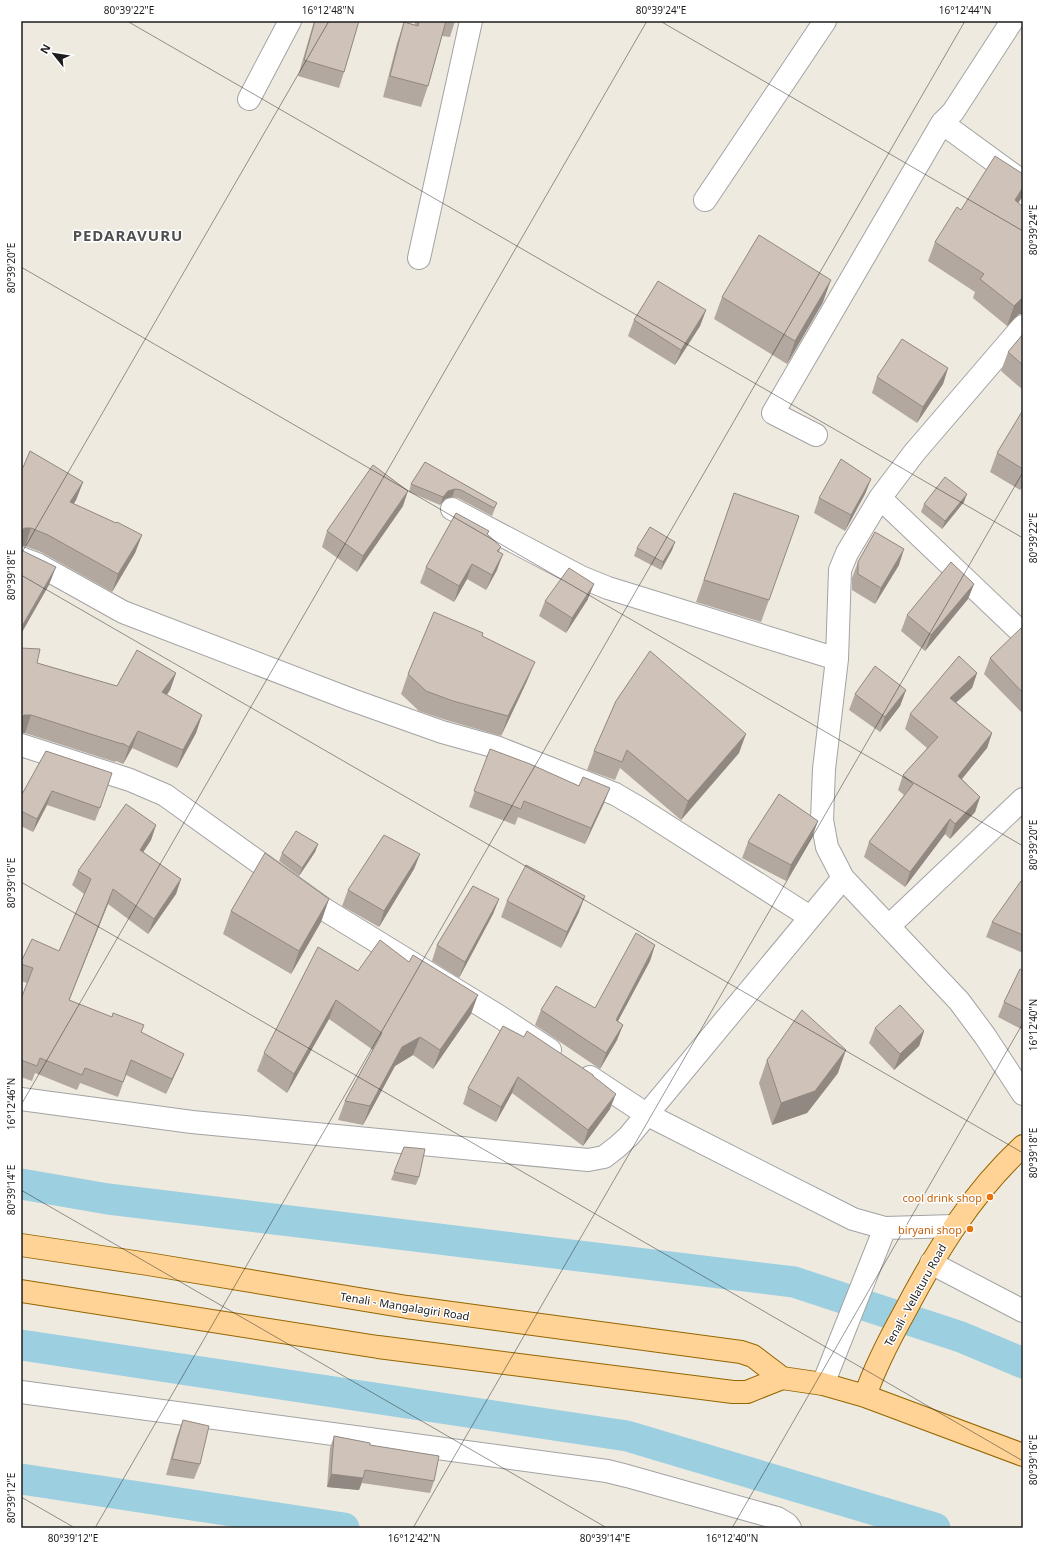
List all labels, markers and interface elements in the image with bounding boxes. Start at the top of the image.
text: 80°39'22"E [104,3,154,17]
text: 16°12'48"N [302,3,354,17]
text: 80°39'24"E [636,3,686,17]
text: 16°12'44"N [939,3,991,17]
north arrow [34,34,74,74]
text: N [36,41,54,56]
text: 80°39'24"E [1026,205,1040,255]
district label: PEDARAVURU [73,225,183,245]
text: 80°39'20"E [4,243,18,293]
text: 80°39'22"E [1026,513,1040,563]
text: 80°39'18"E [4,550,18,600]
text: 80°39'20"E [1026,820,1040,870]
text: 80°39'16"E [4,858,18,908]
text: 16°12'40"N [1026,999,1040,1051]
text: 16°12'46"N [4,1078,18,1130]
text: 80°39'18"E [1026,1128,1040,1178]
text: 80°39'14"E [4,1165,18,1215]
place label: cool drink shop [903,1190,982,1205]
marker: cool drink shop [985,1192,995,1202]
place label: biryani shop [898,1222,962,1237]
marker: biryani shop [965,1224,975,1234]
street label: Tenali - Vellaturu Road [880,1241,950,1349]
street label: Tenali - Mangalagiri Road [339,1288,471,1324]
text: 80°39'16"E [1026,1435,1040,1485]
text: 80°39'12"E [4,1473,18,1523]
text: 80°39'12"E [48,1531,98,1545]
text: 16°12'42"N [388,1531,440,1545]
text: 80°39'14"E [580,1531,630,1545]
text: 16°12'40"N [706,1531,758,1545]

